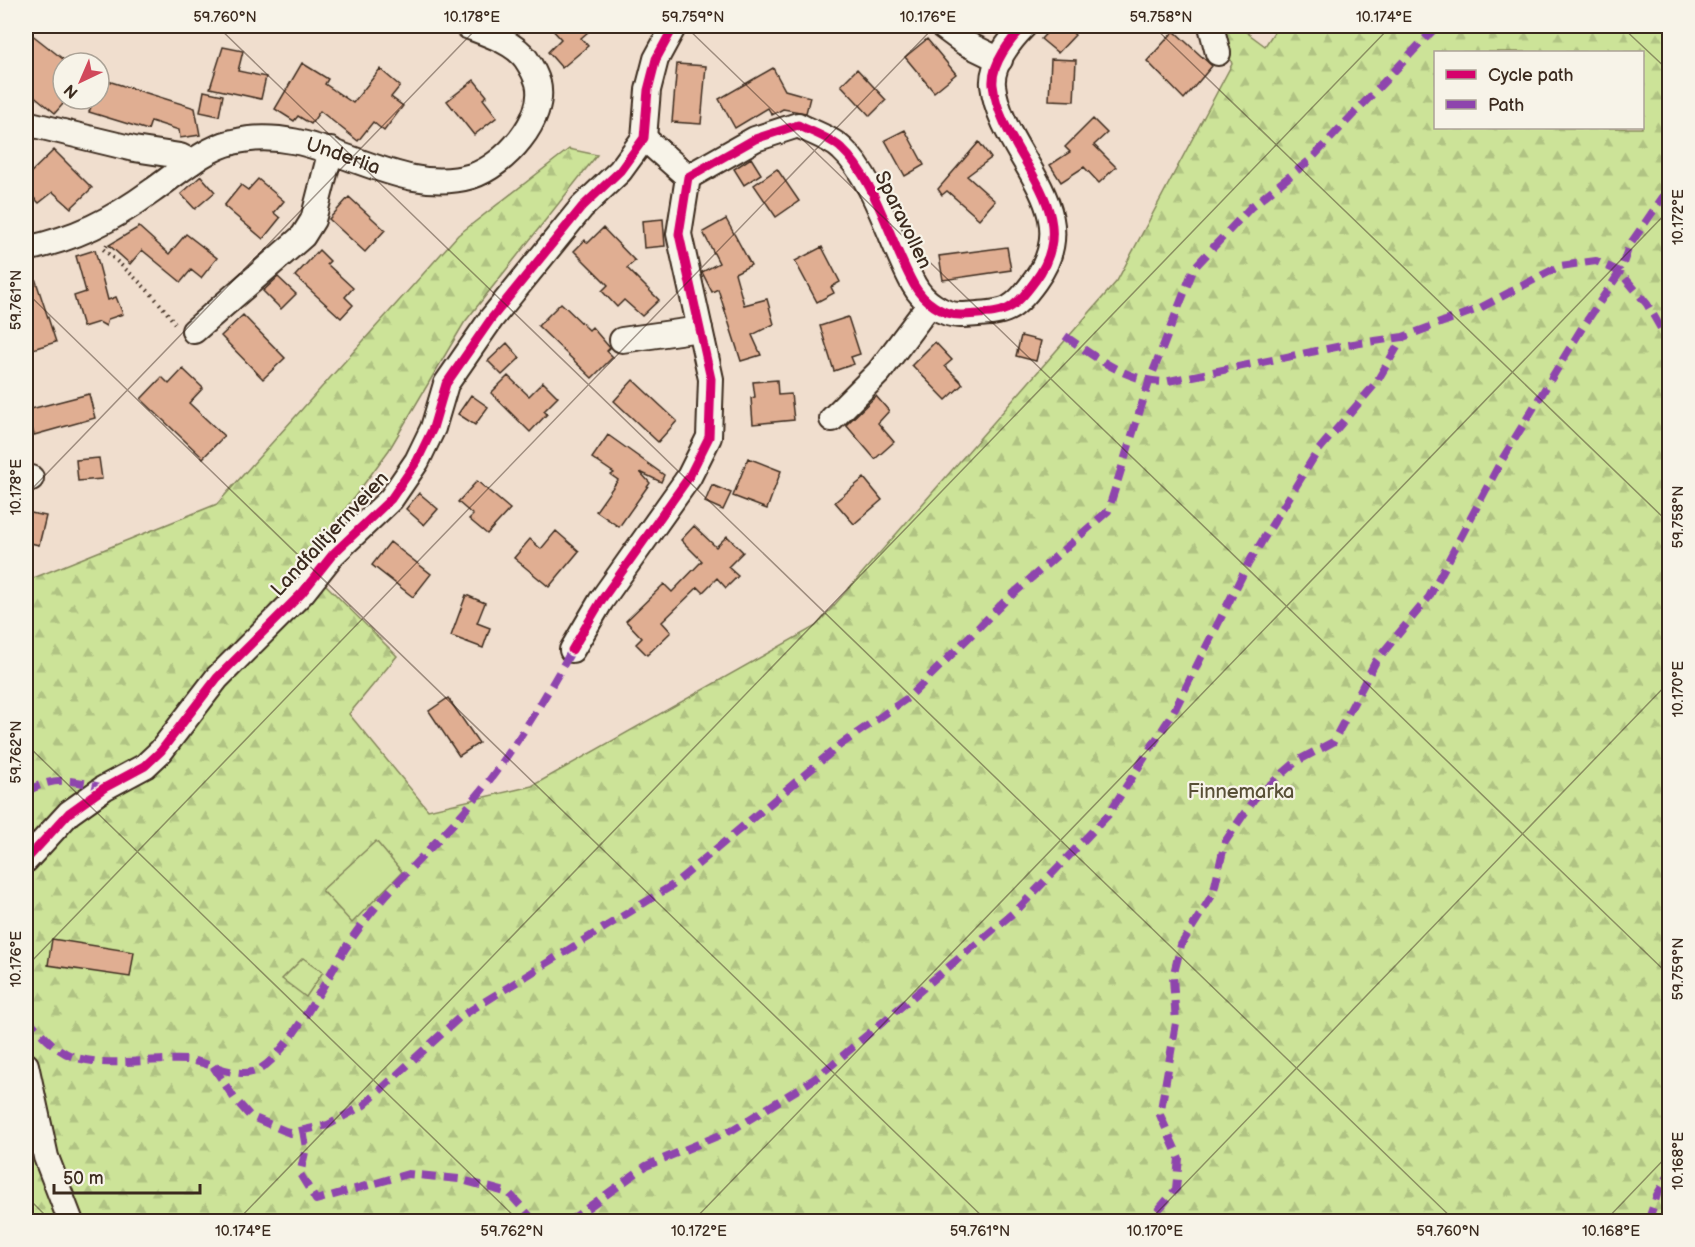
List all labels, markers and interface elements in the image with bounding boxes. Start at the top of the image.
text: 59.760°N [193,8,257,27]
text: 10.178°E [444,8,500,27]
text: 59.759°N [661,8,725,27]
text: 10.176°E [900,8,956,27]
text: 59.758°N [1129,8,1193,27]
text: 10.174°E [1356,8,1412,27]
north arrow [51,51,111,111]
legend [1434,51,1644,129]
text: Cycle path [1488,65,1574,86]
text: N [61,80,83,102]
text: Path [1488,95,1524,116]
street label: Underlia [303,132,383,180]
street label: Sparavollen [869,167,937,273]
text: 10.172°E [1669,189,1688,245]
text: 59.761°N [7,270,26,330]
text: 10.178°E [7,459,26,515]
street label: Landfalltjernveien [266,467,394,601]
text: 59.758°N [1669,485,1688,549]
text: 10.170°E [1669,661,1688,717]
text: 59.762°N [7,720,26,784]
park label: Finnemarka [1188,780,1294,804]
text: 10.176°E [7,931,26,987]
text: 59.759°N [1669,937,1688,1001]
text: 10.168°E [1669,1132,1688,1190]
scale bar [54,1157,200,1195]
text: 50 m [63,1168,104,1189]
text: 10.174°E [215,1222,271,1241]
text: 59.762°N [480,1222,544,1241]
text: 10.172°E [671,1222,727,1241]
text: 59.761°N [950,1222,1010,1241]
text: 10.170°E [1127,1222,1183,1241]
text: 59.760°N [1416,1222,1480,1241]
text: 10.168°E [1582,1222,1640,1241]

